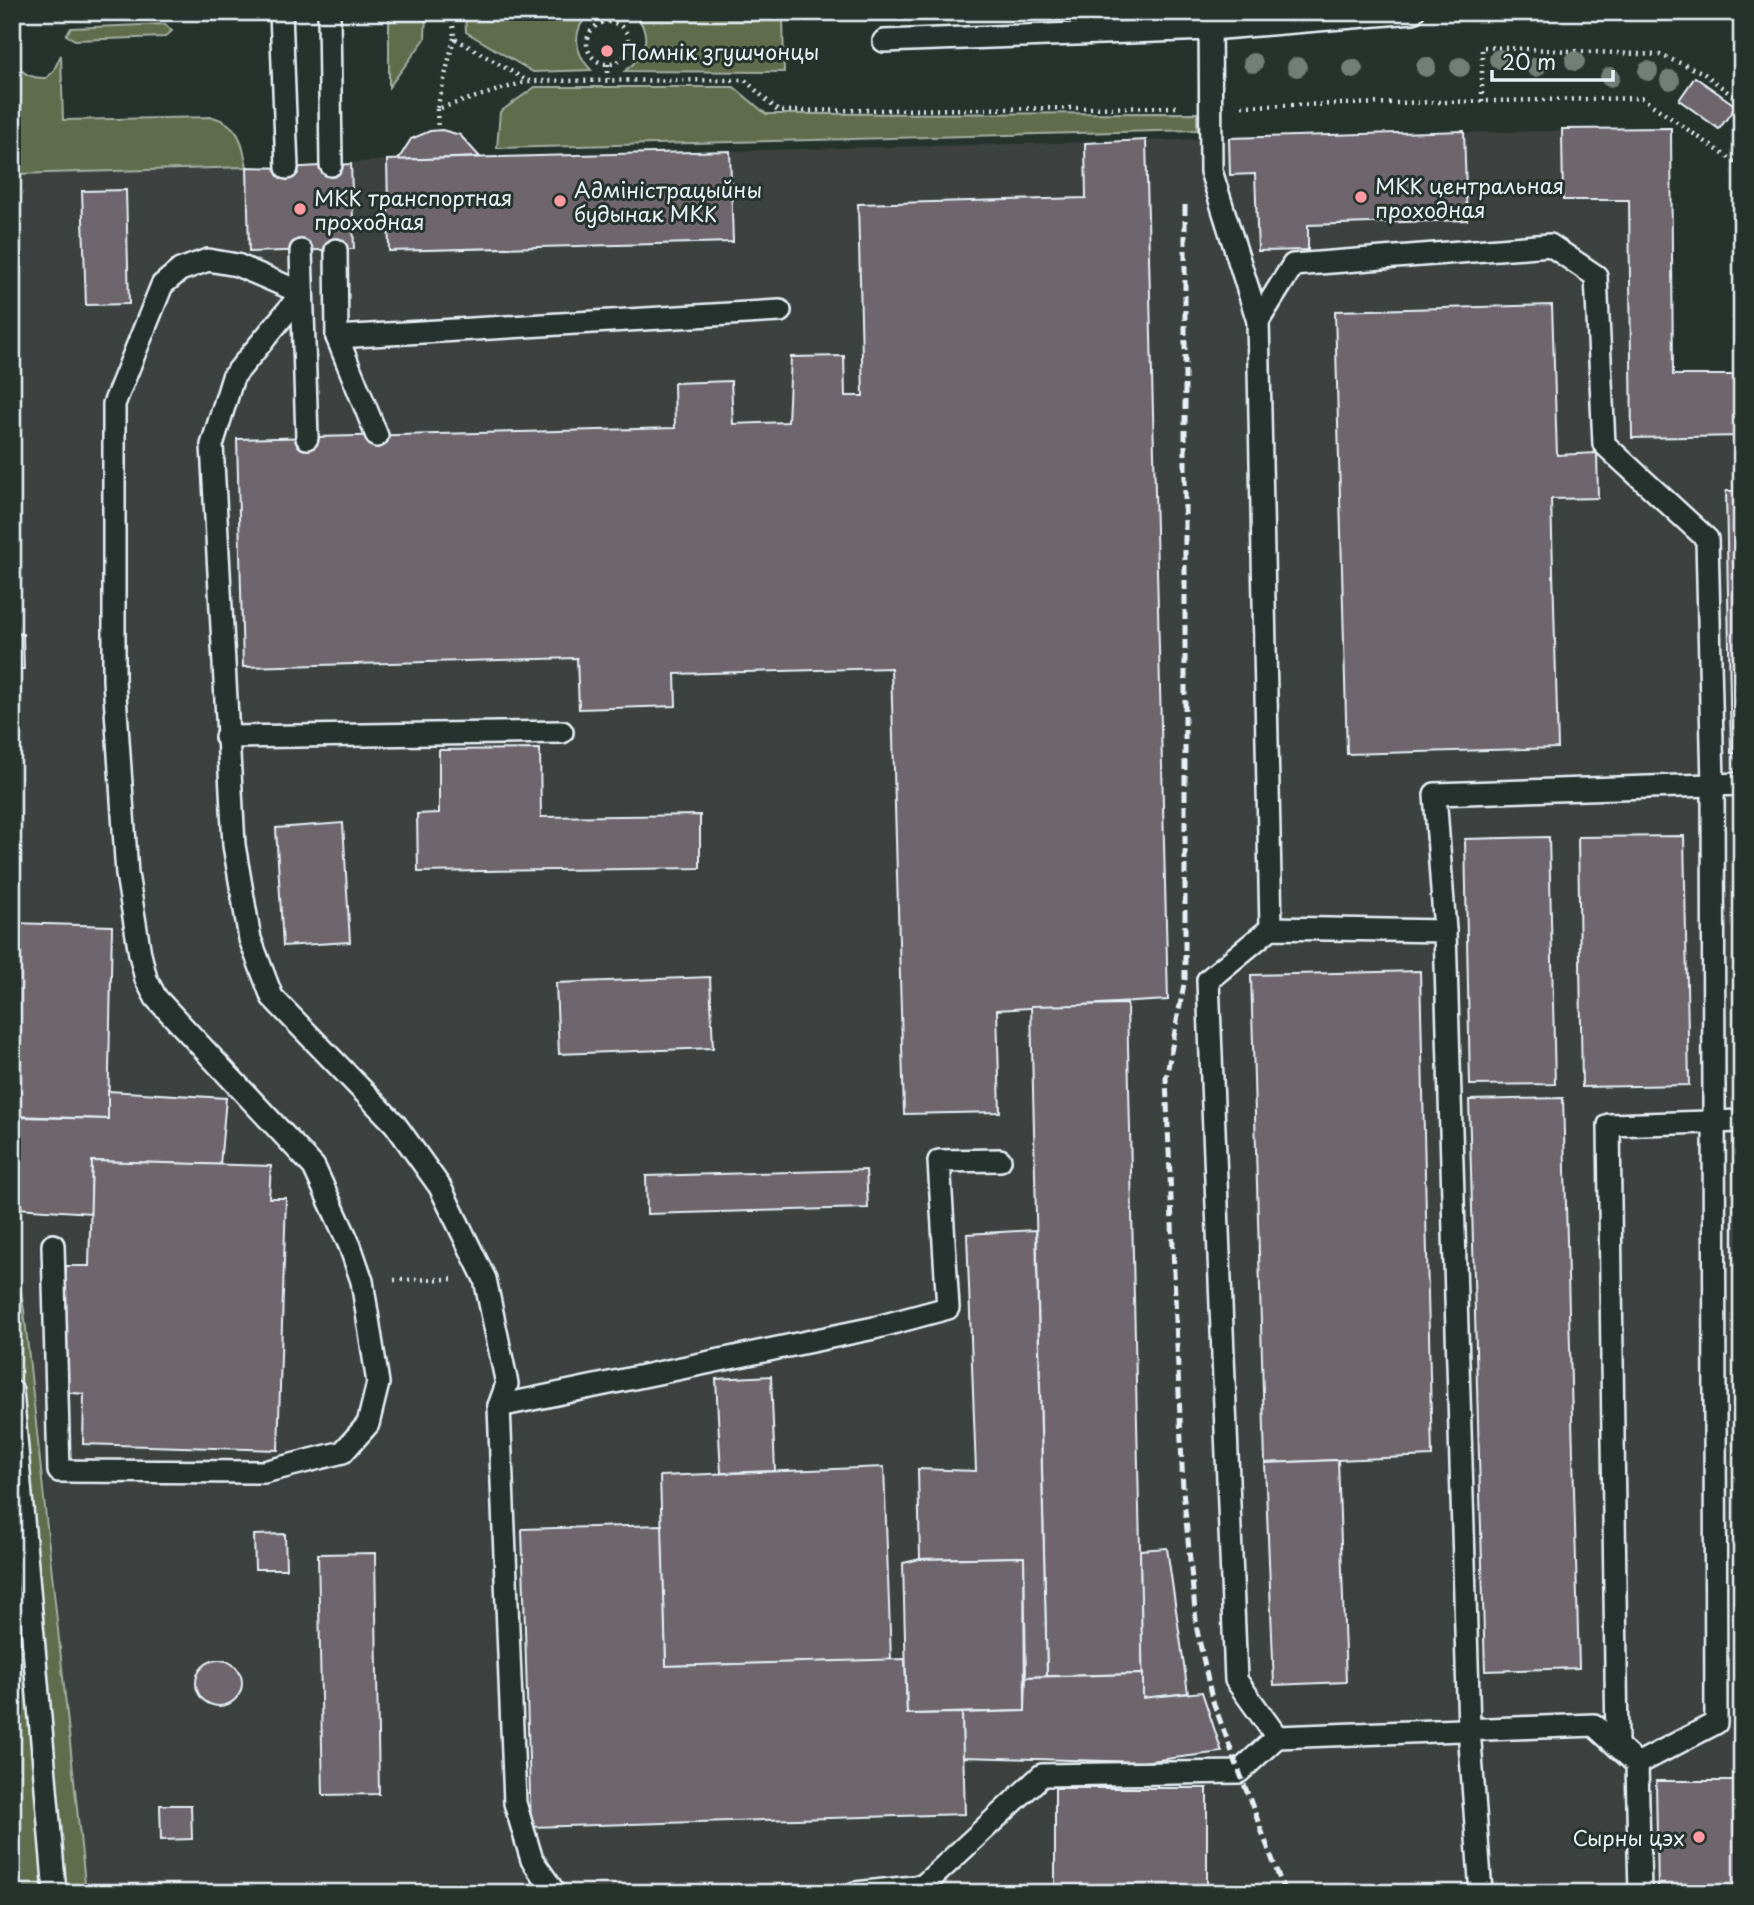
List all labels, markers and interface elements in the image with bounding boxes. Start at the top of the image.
place label: Помнік згушчонцы [621,35,819,67]
scale bar [1492,38,1612,82]
marker: Помнік згушчонцы [599,43,615,59]
text: 20 m [1502,45,1556,77]
place label: МКК центральная проходная [1375,169,1564,225]
place label: Адміністрацыйны будынак МКК [574,173,762,229]
place label: МКК транспортная проходная [314,181,512,237]
marker: МКК центральная проходная [1353,189,1369,205]
marker: Адміністрацыйны будынак МКК [552,193,568,209]
marker: МКК транспортная проходная [292,201,308,217]
place label: Сырны цэх [1572,1821,1685,1853]
marker: Сырны цэх [1691,1829,1707,1845]

